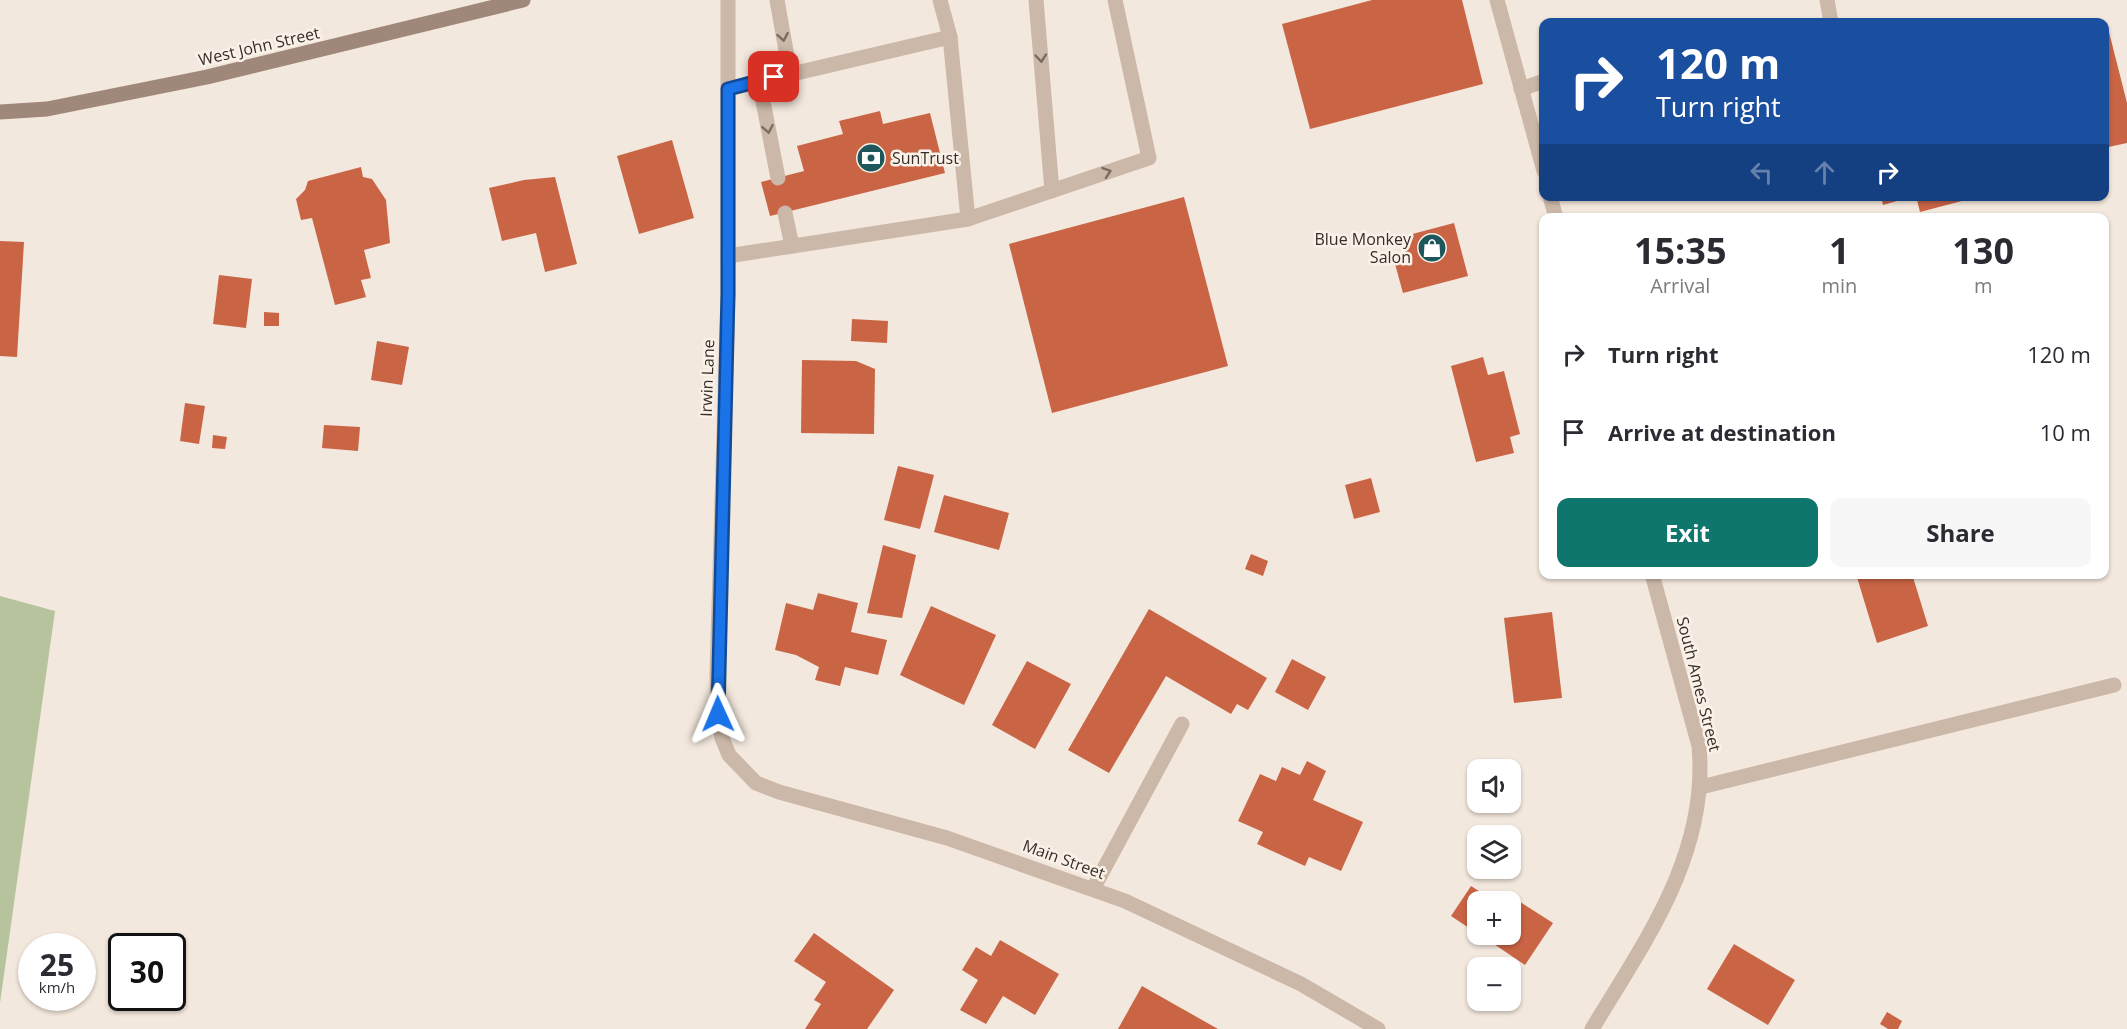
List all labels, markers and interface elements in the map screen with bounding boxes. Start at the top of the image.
street label: West John Street [196,21,322,71]
one-way arrow [777,32,789,41]
text: 120 m [1656,34,1780,91]
icon: right [1557,42,1635,120]
pin [748,51,799,102]
one-way arrow [1034,54,1047,63]
icon: arrive [757,60,790,93]
text: Turn right [1656,88,1781,125]
one-way arrow [761,124,774,134]
bank icon: SunTrust [855,142,887,174]
place label: SunTrust [892,147,959,169]
icon: left [1745,156,1778,189]
icon: ahead [1808,156,1841,189]
icon: right [1871,156,1904,189]
one-way arrow [1102,166,1112,179]
text: 15:35 [1634,226,1727,275]
text: 1 [1829,226,1850,275]
text: 130 [1952,226,2014,275]
place label: Blue Monkey Salon [1314,228,1412,268]
shop icon: Blue Monkey Salon [1416,232,1448,264]
text: Arrival [1650,272,1710,299]
text: min [1821,272,1857,299]
text: m [1974,272,1992,299]
icon: right [1557,338,1590,371]
street label: Irwin Lane [695,339,719,417]
text: Turn right [1608,339,1719,369]
text: 120 m [2027,339,2091,369]
icon: arrive [1557,416,1590,449]
text: Arrive at destination [1608,417,1836,447]
text: 10 m [2040,417,2091,447]
button: Exit [1557,498,1818,567]
button: Share [1830,498,2091,567]
street label: South Ames Street [1672,614,1726,754]
position arrow [686,682,750,746]
map controls [1467,759,1521,1011]
button: sound [1467,759,1521,813]
button: layers [1467,825,1521,879]
street label: Main Street [1020,834,1108,884]
button: + [1467,891,1521,945]
speed limit sign: 30 [108,933,186,1011]
text: 25 [40,944,74,985]
button: − [1467,957,1521,1011]
text: km/h [39,977,75,997]

